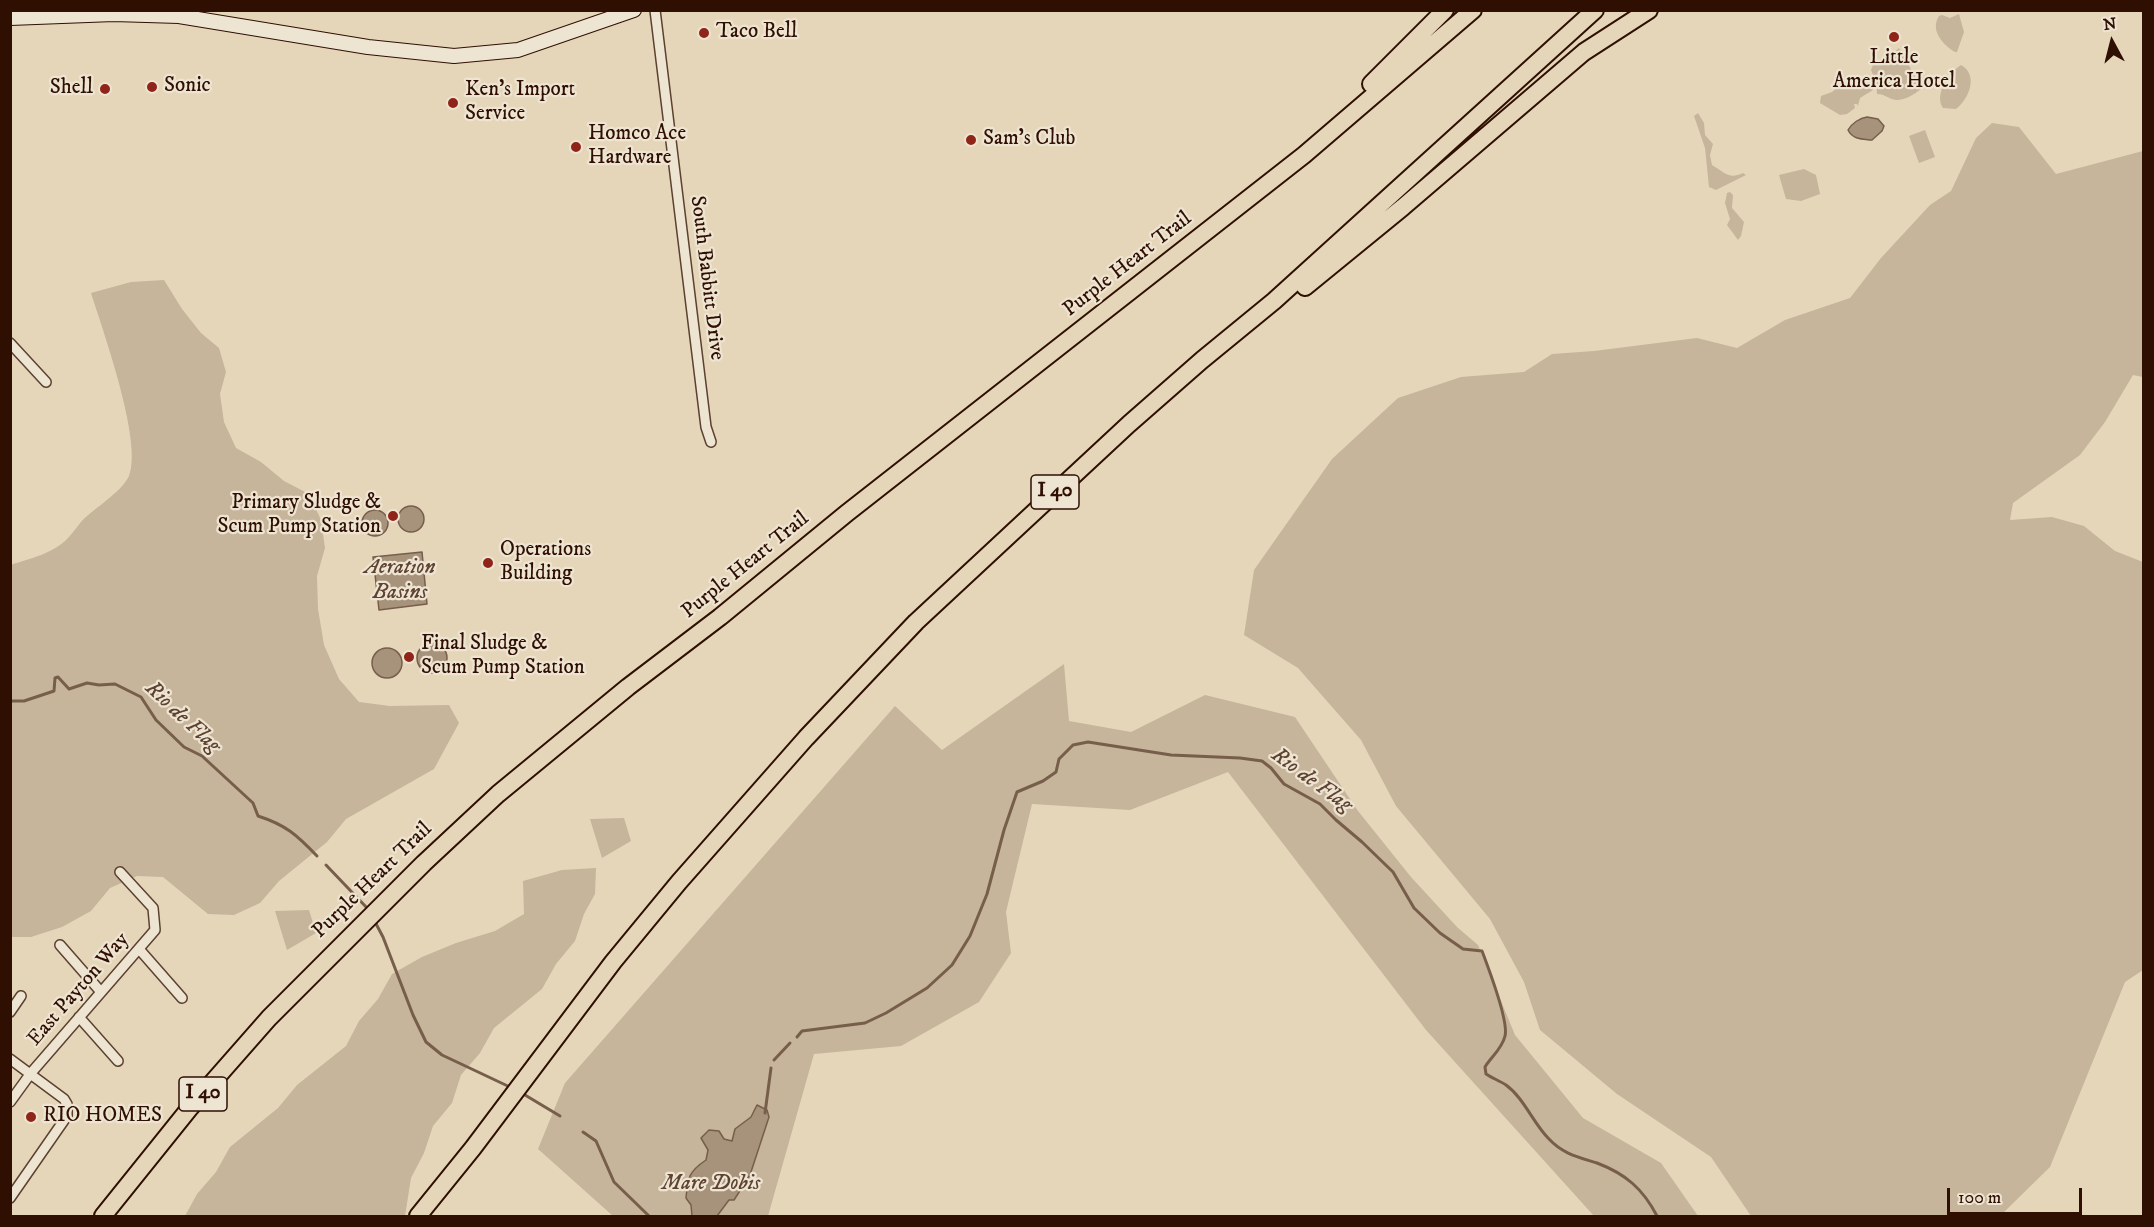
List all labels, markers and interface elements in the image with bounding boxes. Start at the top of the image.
north arrow [2082,12,2142,72]
text: N [2102,13,2118,35]
place label: Taco Bell [716,20,797,46]
marker: Taco Bell [697,26,711,40]
marker: Little America Hotel [1887,30,1901,44]
place label: Little America Hotel [1833,46,1955,96]
place label: Sonic [164,74,211,100]
place label: Shell [50,76,93,102]
place label: Ken's Import Service [465,78,575,128]
marker: Sonic [145,80,159,94]
marker: Shell [98,82,112,96]
marker: Ken's Import Service [446,96,460,110]
place label: Homco Ace Hardware [588,122,686,172]
place label: Sam's Club [983,127,1075,153]
marker: Sam's Club [964,133,978,147]
marker: Homco Ace Hardware [569,140,583,154]
street label: South Babbitt Drive [683,194,729,362]
street label: Purple Heart Trail [1059,207,1197,323]
road number: I 40 [1031,475,1079,509]
place label: Primary Sludge & Scum Pump Station [217,491,381,541]
street label: Purple Heart Trail [677,507,815,625]
marker: Primary Sludge & Scum Pump Station [386,509,400,523]
place label: Operations Building [500,538,591,588]
water label: Aeration Basins [365,555,435,606]
marker: Operations Building [481,556,495,570]
place label: Final Sludge & Scum Pump Station [421,632,585,682]
marker: Final Sludge & Scum Pump Station [402,650,416,664]
water label: Rio de Flag [139,676,225,760]
water label: Rio de Flag [1265,743,1357,819]
street label: Purple Heart Trail [308,818,438,944]
street label: East Payton Way [23,928,135,1052]
road number: I 40 [179,1077,227,1111]
place label: RIO HOMES [43,1104,162,1130]
marker: RIO HOMES [24,1110,38,1124]
water label: Mare Dobis [662,1171,760,1197]
scale bar [1950,1176,2085,1214]
text: 100 m [1958,1187,2001,1209]

